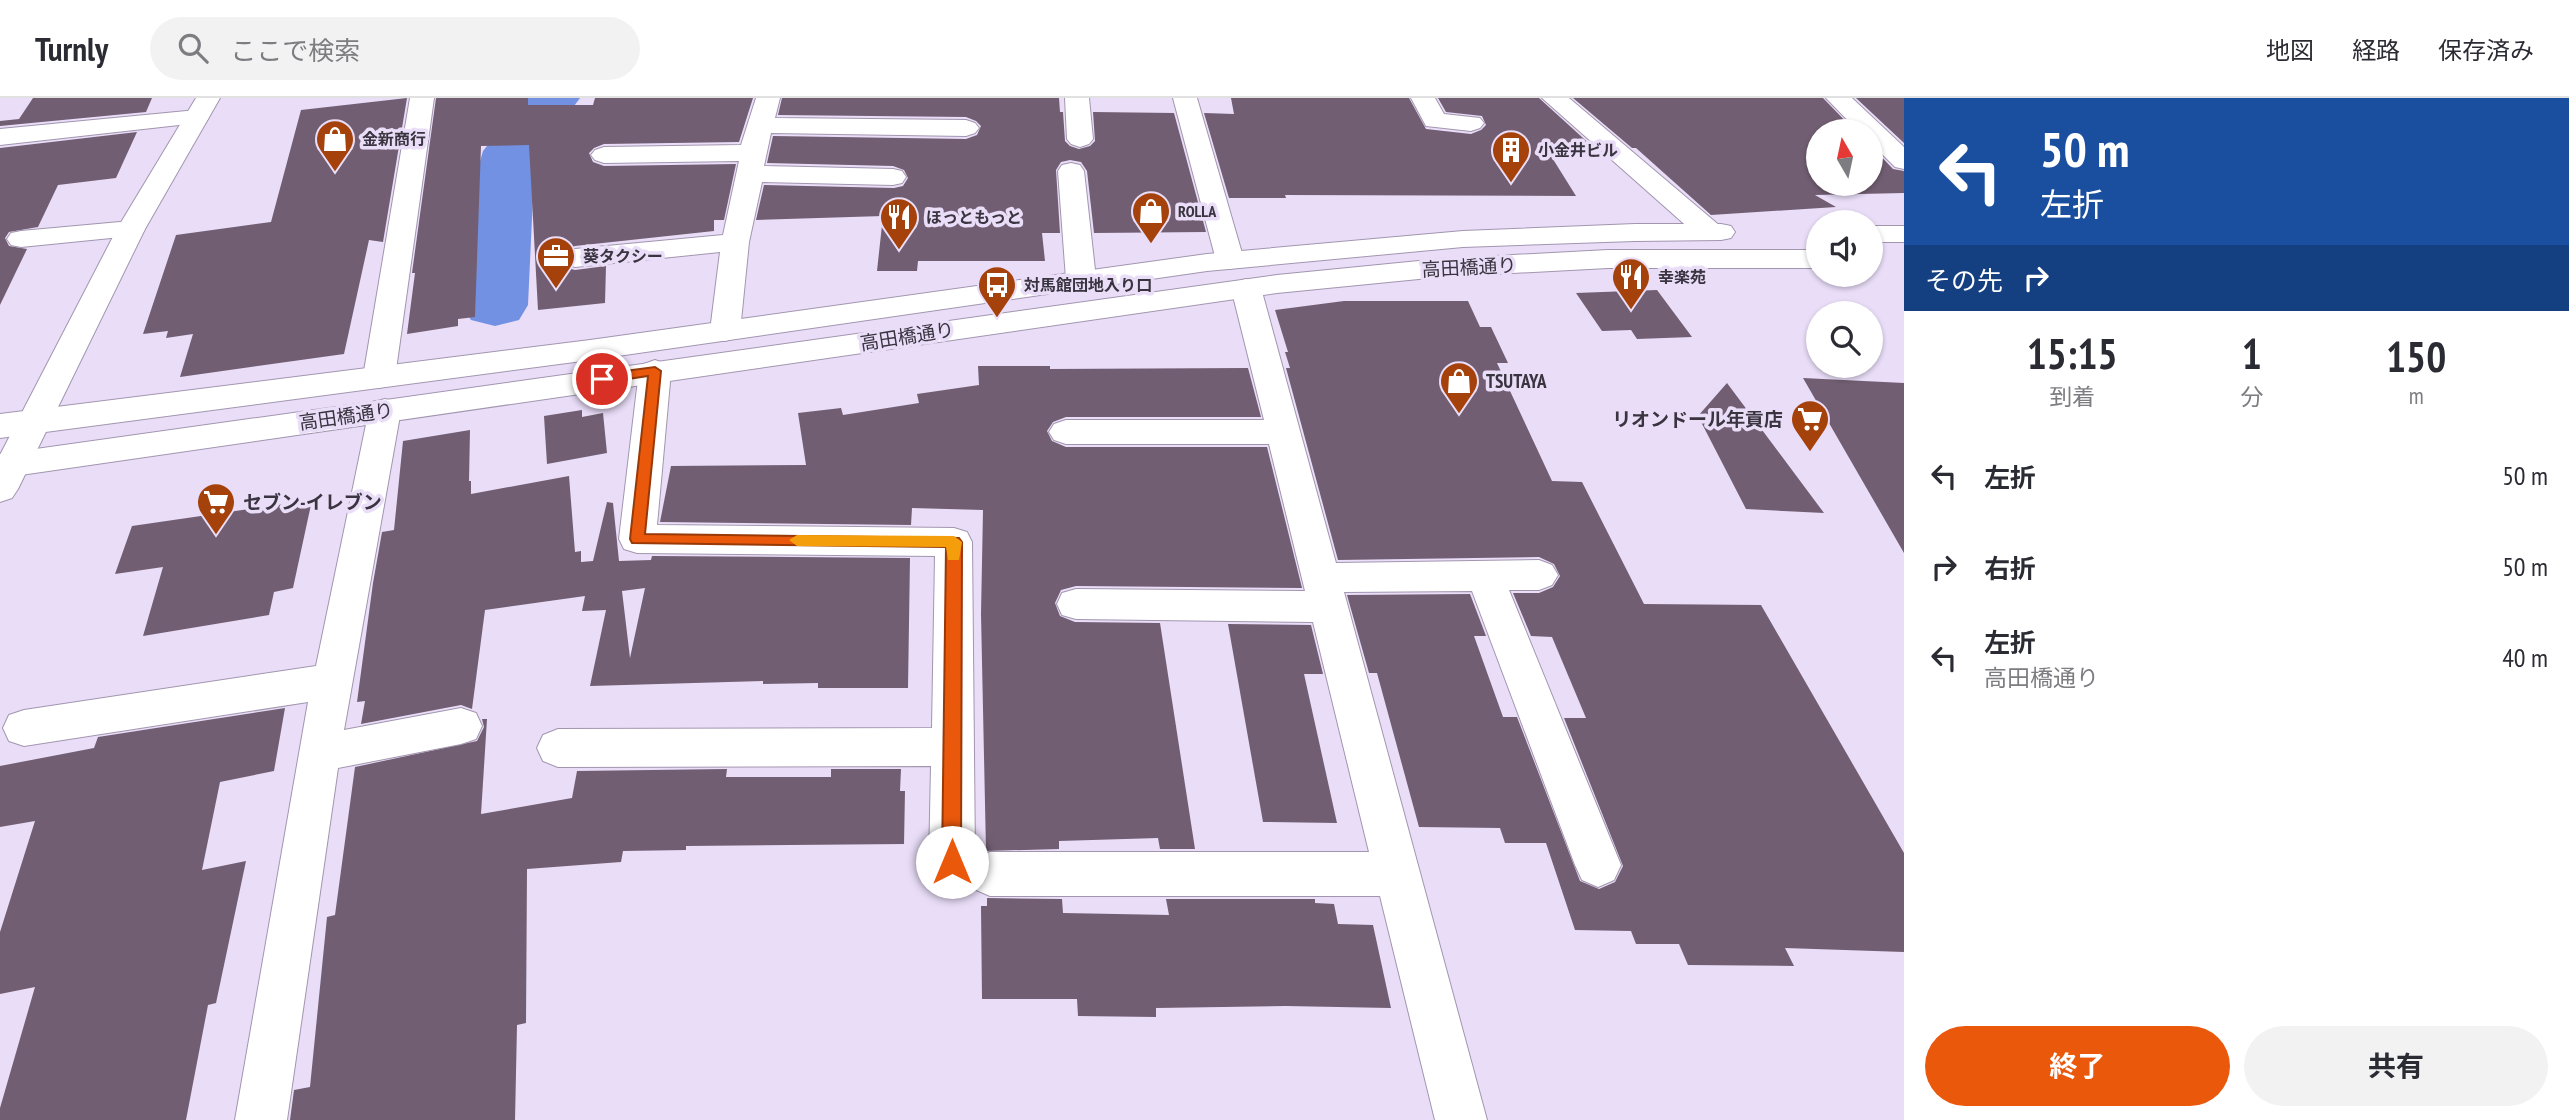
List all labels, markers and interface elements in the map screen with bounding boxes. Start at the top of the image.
search box [150,17,640,80]
text: Turnly [35,27,108,70]
icon: search [174,29,212,67]
text: ここで検索 [230,34,360,67]
text: 地図 [2266,35,2314,66]
text: 経路 [2352,35,2400,66]
text: 保存済み [2438,35,2534,66]
text: 50 m [2040,117,2129,181]
shop icon: 金新商行 [314,118,356,173]
north arrow [1806,119,1883,196]
map controls [1806,119,1883,378]
icon: left [1925,126,2016,217]
place label: 金新商行 [362,129,426,149]
building icon: 小金井ビル [1490,129,1532,184]
place label: 小金井ビル [1538,140,1618,160]
text: 左折 [2040,183,2104,225]
shop icon: ROLLA [1130,190,1172,245]
restaurant icon: ほっともっと [878,196,920,251]
place label: ROLLA [1178,201,1217,221]
place label: ほっともっと [926,207,1022,227]
button: sound [1806,210,1883,287]
office icon: 葵タクシー [535,235,577,290]
place label: 葵タクシー [583,246,663,266]
street label: 高田橋通り [1421,253,1517,281]
restaurant icon: 幸楽苑 [1610,256,1652,311]
icon: right [2017,259,2055,297]
bus stop icon: 対馬館団地入り口 [976,264,1018,319]
text: その先 [1925,264,2003,297]
place label: 幸楽苑 [1658,267,1706,287]
place label: 対馬館団地入り口 [1024,275,1152,295]
button: search [1806,301,1883,378]
street label: 高田橋通り [858,317,956,355]
text: 15:15 [2027,326,2118,381]
text: 1 [2242,326,2262,381]
text: 150 [2386,329,2446,384]
pin [572,349,632,409]
icon: arrive [583,360,621,398]
shop icon: TSUTAYA [1438,360,1480,415]
place label: TSUTAYA [1486,369,1547,393]
text: m [2409,381,2424,410]
text: 到着 [2049,382,2095,411]
text: 分 [2240,382,2263,411]
street label: 高田橋通り [297,398,395,434]
supermarket icon: リオンドール年貢店 [1789,398,1831,453]
place label: リオンドール年貢店 [1612,407,1783,431]
icon: left [1925,457,1963,495]
text: 50 m [2502,459,2548,492]
text: 左折 [1984,461,2036,494]
supermarket icon: セブン-イレブン [195,481,237,536]
place label: セブン-イレブン [243,490,382,514]
icon: right [1925,548,1963,586]
text: 50 m [2502,550,2548,583]
text: 右折 [1984,552,2036,585]
text: 左折 [1984,626,2036,659]
icon: left [1925,639,1963,677]
text: 40 m [2502,641,2548,674]
text: 高田橋通り [1984,663,2099,692]
position arrow [915,825,989,899]
button: 終了 [1925,1026,2230,1106]
button: 共有 [2244,1026,2548,1106]

